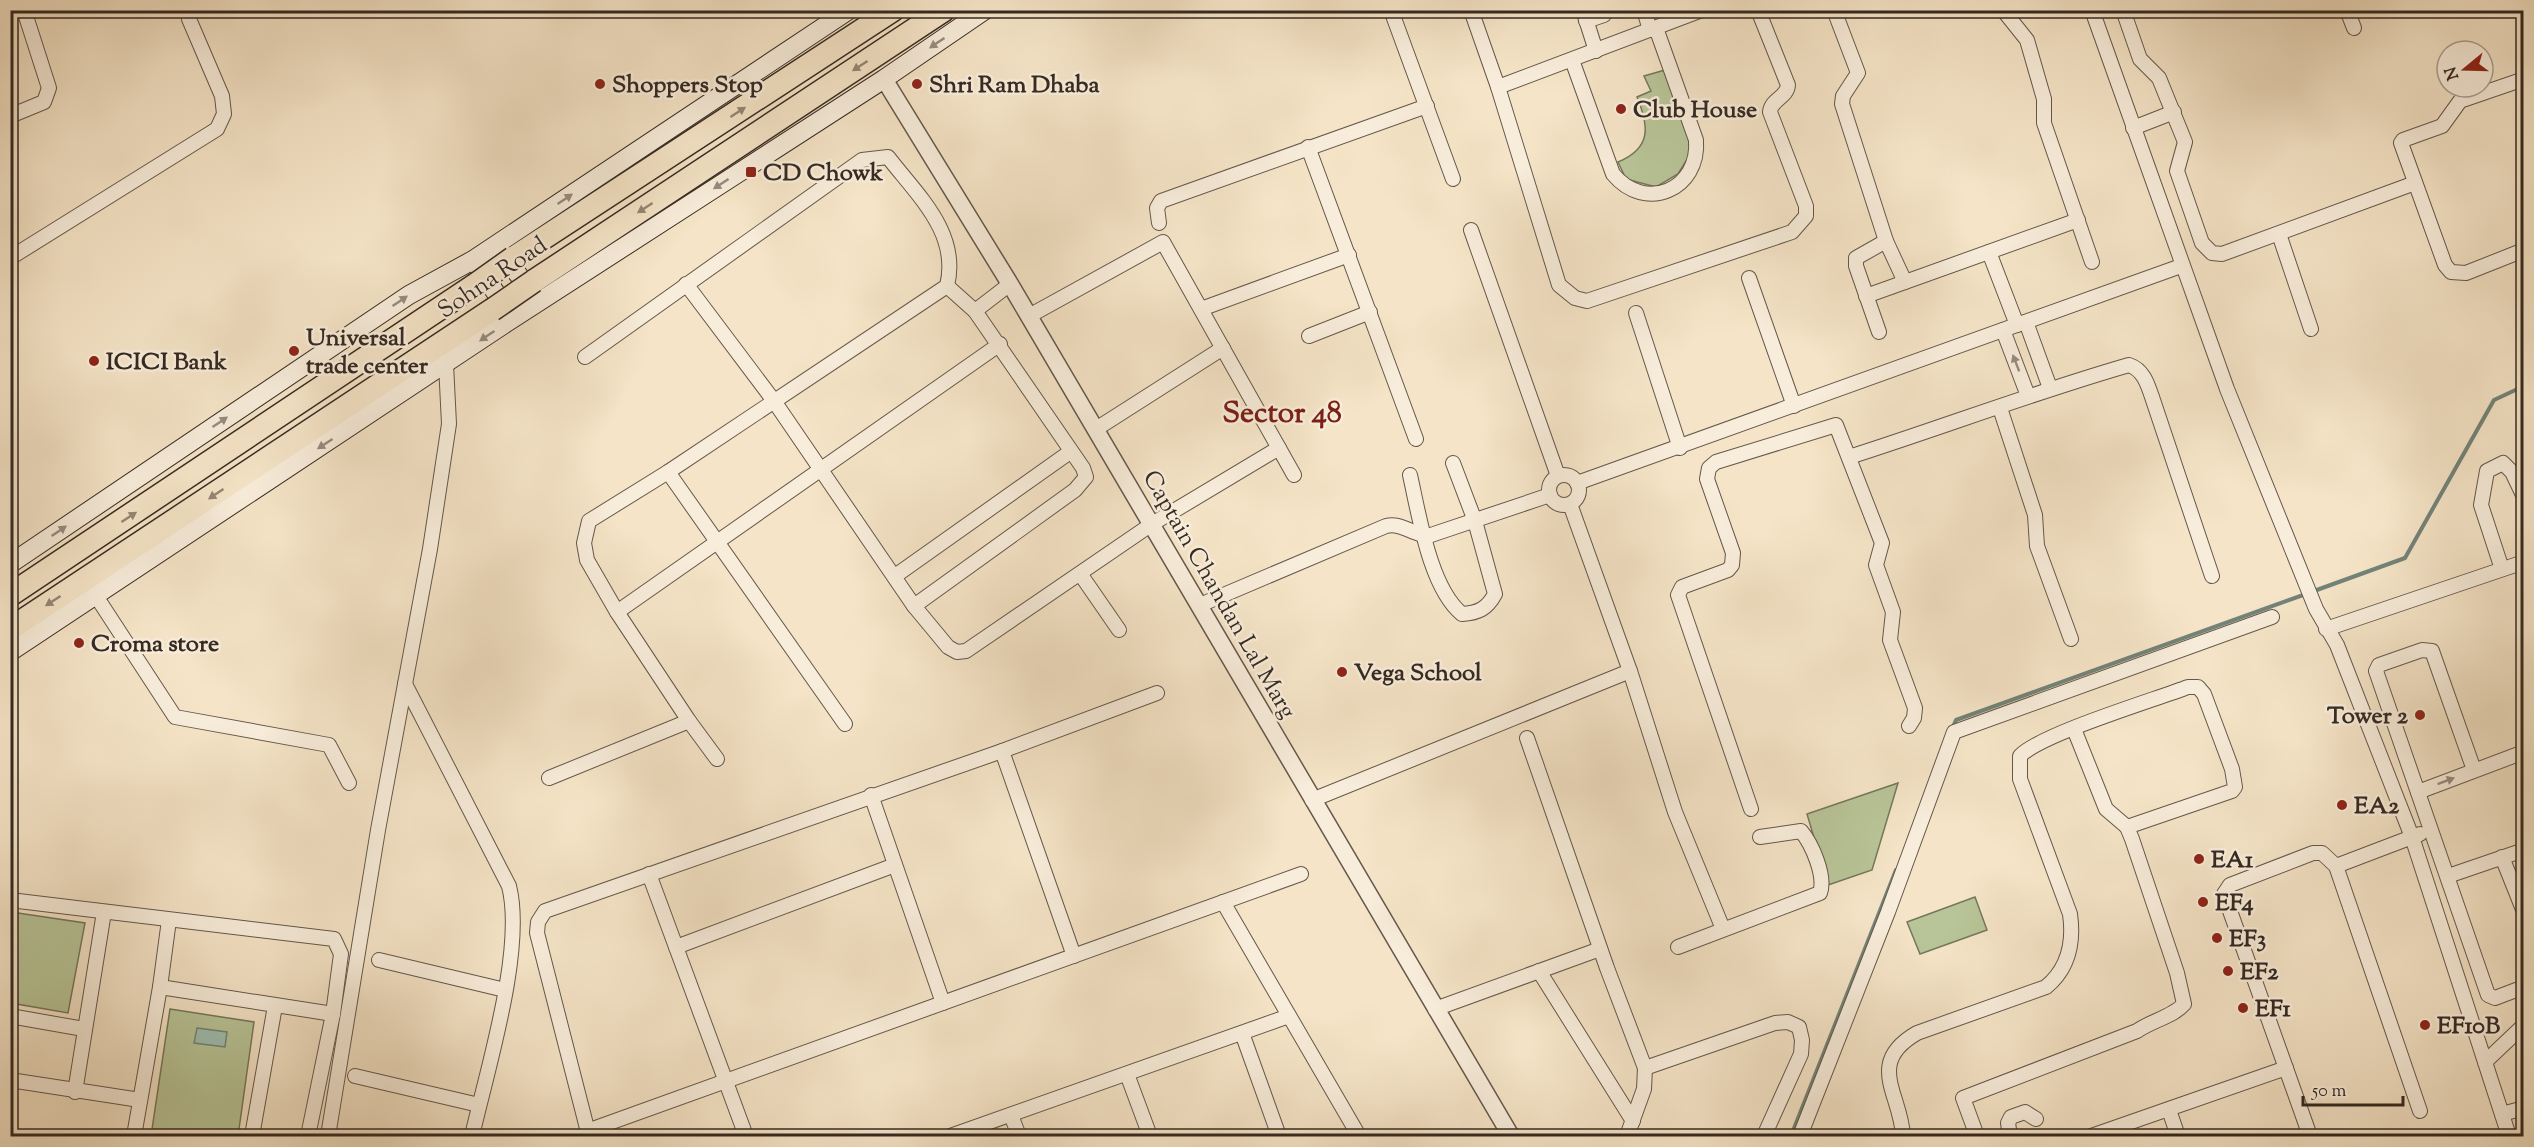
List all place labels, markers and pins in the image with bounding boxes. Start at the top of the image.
place label: Shoppers Stop [612,69,763,103]
place label: Shri Ram Dhaba [929,69,1100,103]
marker: Shoppers Stop [593,77,607,91]
marker: Shri Ram Dhaba [910,77,924,91]
place label: Club House [1633,94,1757,128]
marker: Club House [1614,102,1628,116]
place label: CD Chowk [763,157,884,191]
marker: CD Chowk [744,165,758,179]
place label: Universal trade center [306,322,429,384]
marker: Universal trade center [287,344,301,358]
place label: ICICI Bank [106,346,228,380]
marker: ICICI Bank [87,354,101,368]
place label: Croma store [91,628,219,662]
marker: Croma store [72,636,86,650]
place label: Vega School [1354,657,1482,691]
marker: Vega School [1335,665,1349,679]
place label: Tower 2 [2327,700,2409,734]
marker: Tower 2 [2413,708,2427,722]
place label: EA2 [2354,790,2400,824]
marker: EA2 [2335,798,2349,812]
place label: EA1 [2211,844,2254,878]
marker: EA1 [2192,852,2206,866]
place label: EF4 [2215,887,2253,921]
marker: EF4 [2196,895,2210,909]
place label: EF3 [2229,923,2266,957]
marker: EF3 [2210,931,2224,945]
place label: EF2 [2240,956,2279,990]
marker: EF2 [2221,964,2235,978]
place label: EF1 [2255,993,2291,1027]
marker: EF1 [2236,1001,2250,1015]
place label: EF10B [2437,1010,2500,1044]
marker: EF10B [2418,1018,2432,1032]

